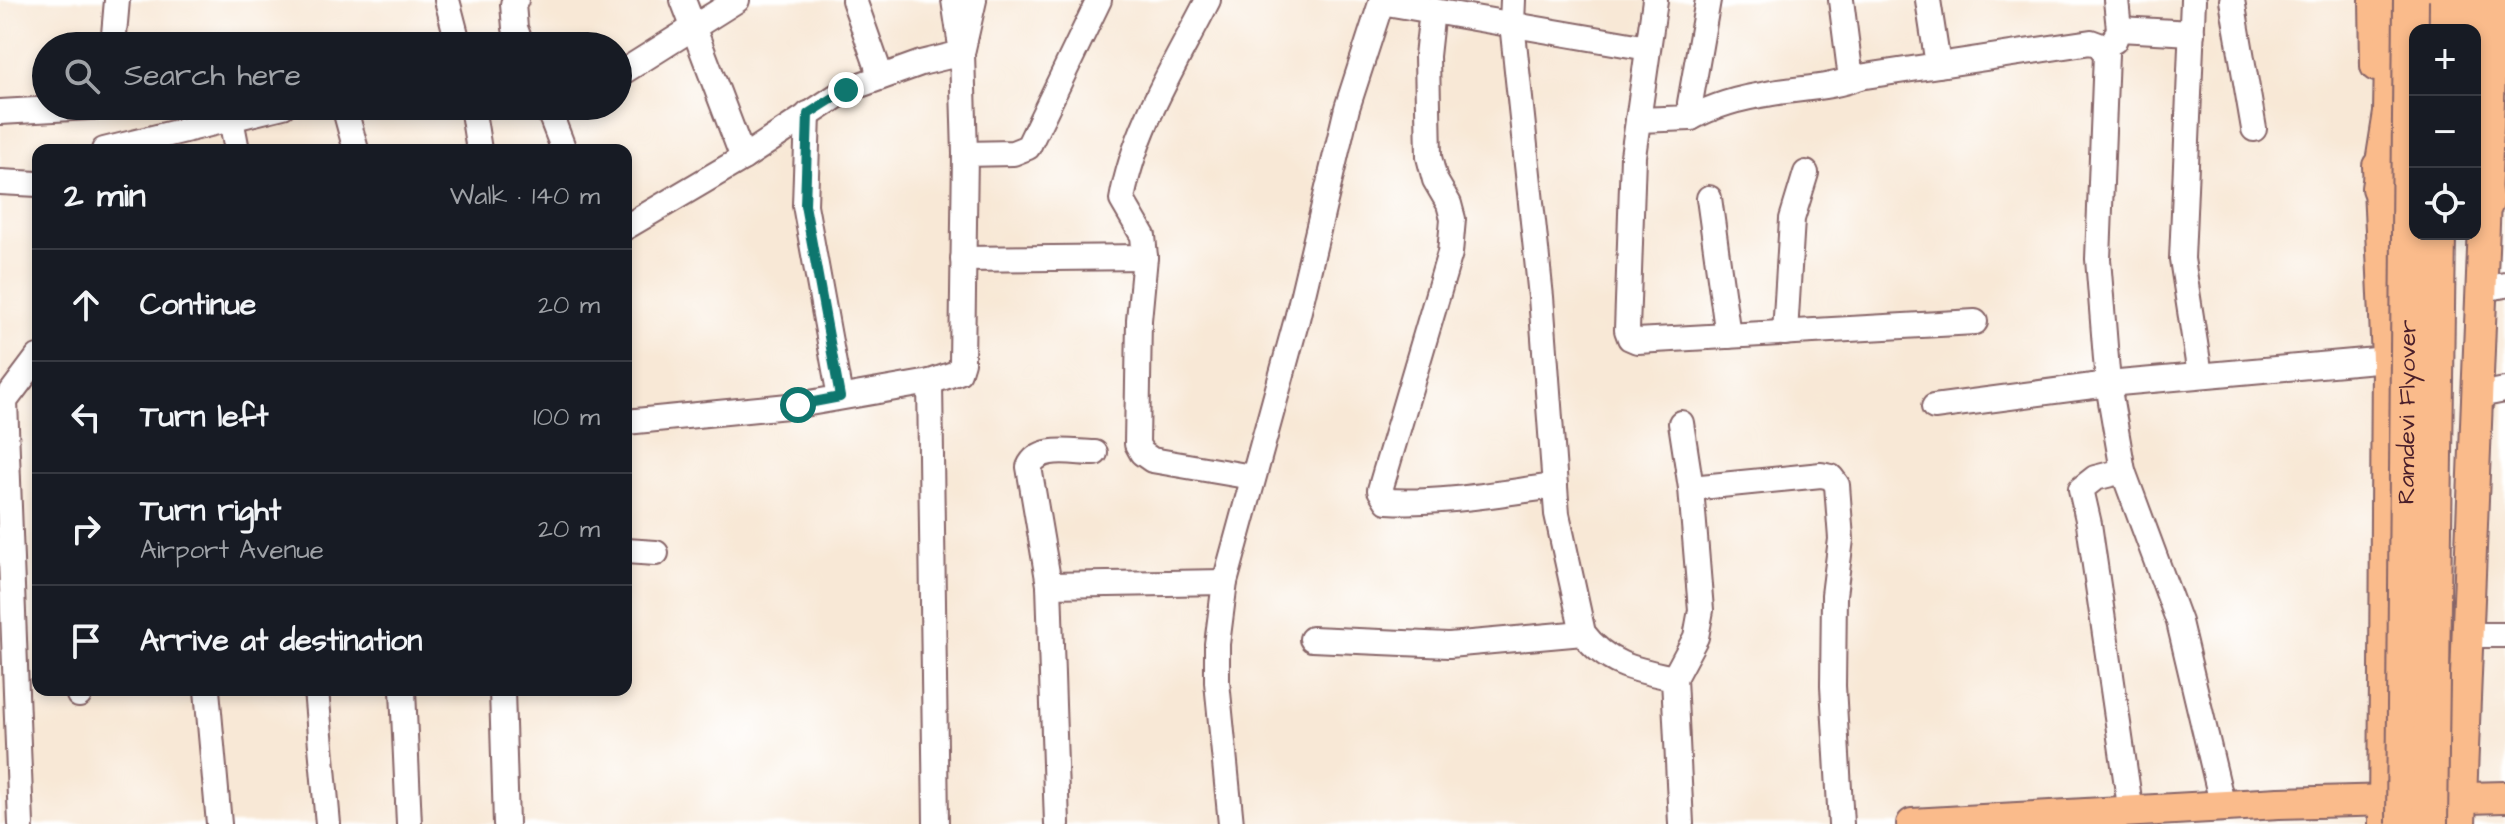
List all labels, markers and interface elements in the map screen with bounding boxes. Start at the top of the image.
map controls [2409,24,2481,240]
button: + [2409,24,2481,96]
search box [32,32,632,120]
icon: search [60,54,104,98]
text: Search here [124,55,301,97]
route end [828,72,864,108]
button: − [2409,96,2481,168]
button: locate [2409,168,2481,240]
text: 2 min [64,172,146,220]
text: Walk · 140 m [450,178,600,214]
icon: ahead [64,283,108,327]
text: Continue [140,284,256,326]
text: 20 m [538,287,600,323]
street label: Ramdevi Flyover [2390,319,2426,505]
route start [780,387,816,423]
icon: left [64,395,108,439]
text: Turn left [140,396,268,438]
text: 100 m [533,399,600,435]
text: Turn right [140,490,281,532]
icon: right [64,507,108,551]
text: 20 m [538,511,600,547]
text: Airport Avenue [140,532,324,568]
icon: arrive [64,619,108,663]
text: Arrive at destination [140,620,422,662]

